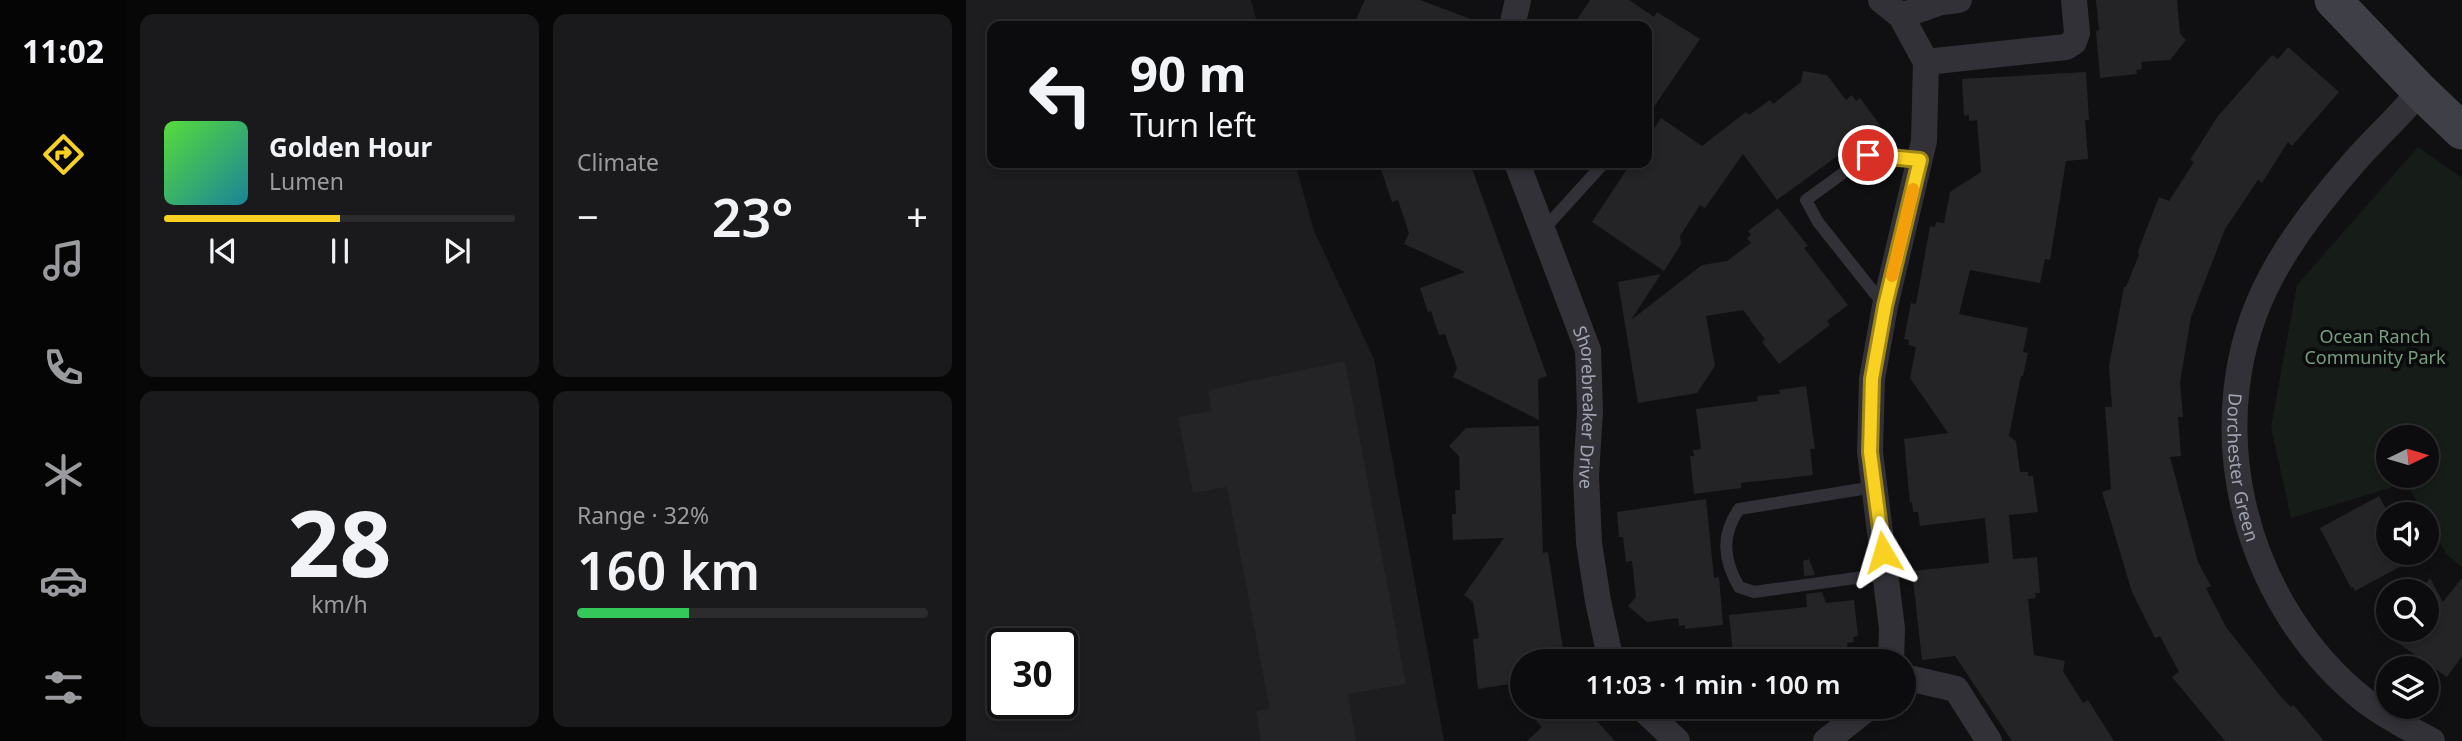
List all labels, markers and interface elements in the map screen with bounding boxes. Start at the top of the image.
text: 11:02 [22,29,104,72]
text: 90 m [1130,40,1247,106]
icon: left [1015,49,1106,140]
text: Turn left [1130,103,1256,146]
pin [1838,125,1898,185]
text: Golden Hour [269,129,432,165]
icon: directions [39,130,88,179]
icon: arrive [1849,136,1887,174]
text: Climate [577,146,659,178]
text: Lumen [269,165,344,197]
text: 23° [712,181,793,252]
text: − [577,190,599,242]
text: + [906,190,928,242]
icon: previous [204,232,242,270]
icon: pause [321,232,359,270]
icon: next [438,232,476,270]
icon: music [39,236,88,285]
street label: Shorebreaker Drive [1568,322,1602,489]
park label: Ocean Ranch Community Park [2304,324,2446,369]
icon: phone [39,343,88,392]
street label: Dorchester Green [2222,392,2265,545]
north arrow [2376,425,2440,488]
map controls [2376,425,2439,719]
icon: climate [39,450,88,499]
text: 28 [287,480,392,604]
text: Range · 32% [577,499,709,531]
button: sound [2376,502,2439,565]
position arrow [1846,515,1920,589]
text: 160 km [577,534,760,605]
icon: car [39,556,88,605]
button: search [2376,579,2439,642]
text: km/h [311,588,368,620]
speed limit sign: 30 [987,628,1078,719]
button: layers [2376,656,2439,719]
icon: filters [39,663,88,712]
text: 11:03 · 1 min · 100 m [1586,666,1840,702]

